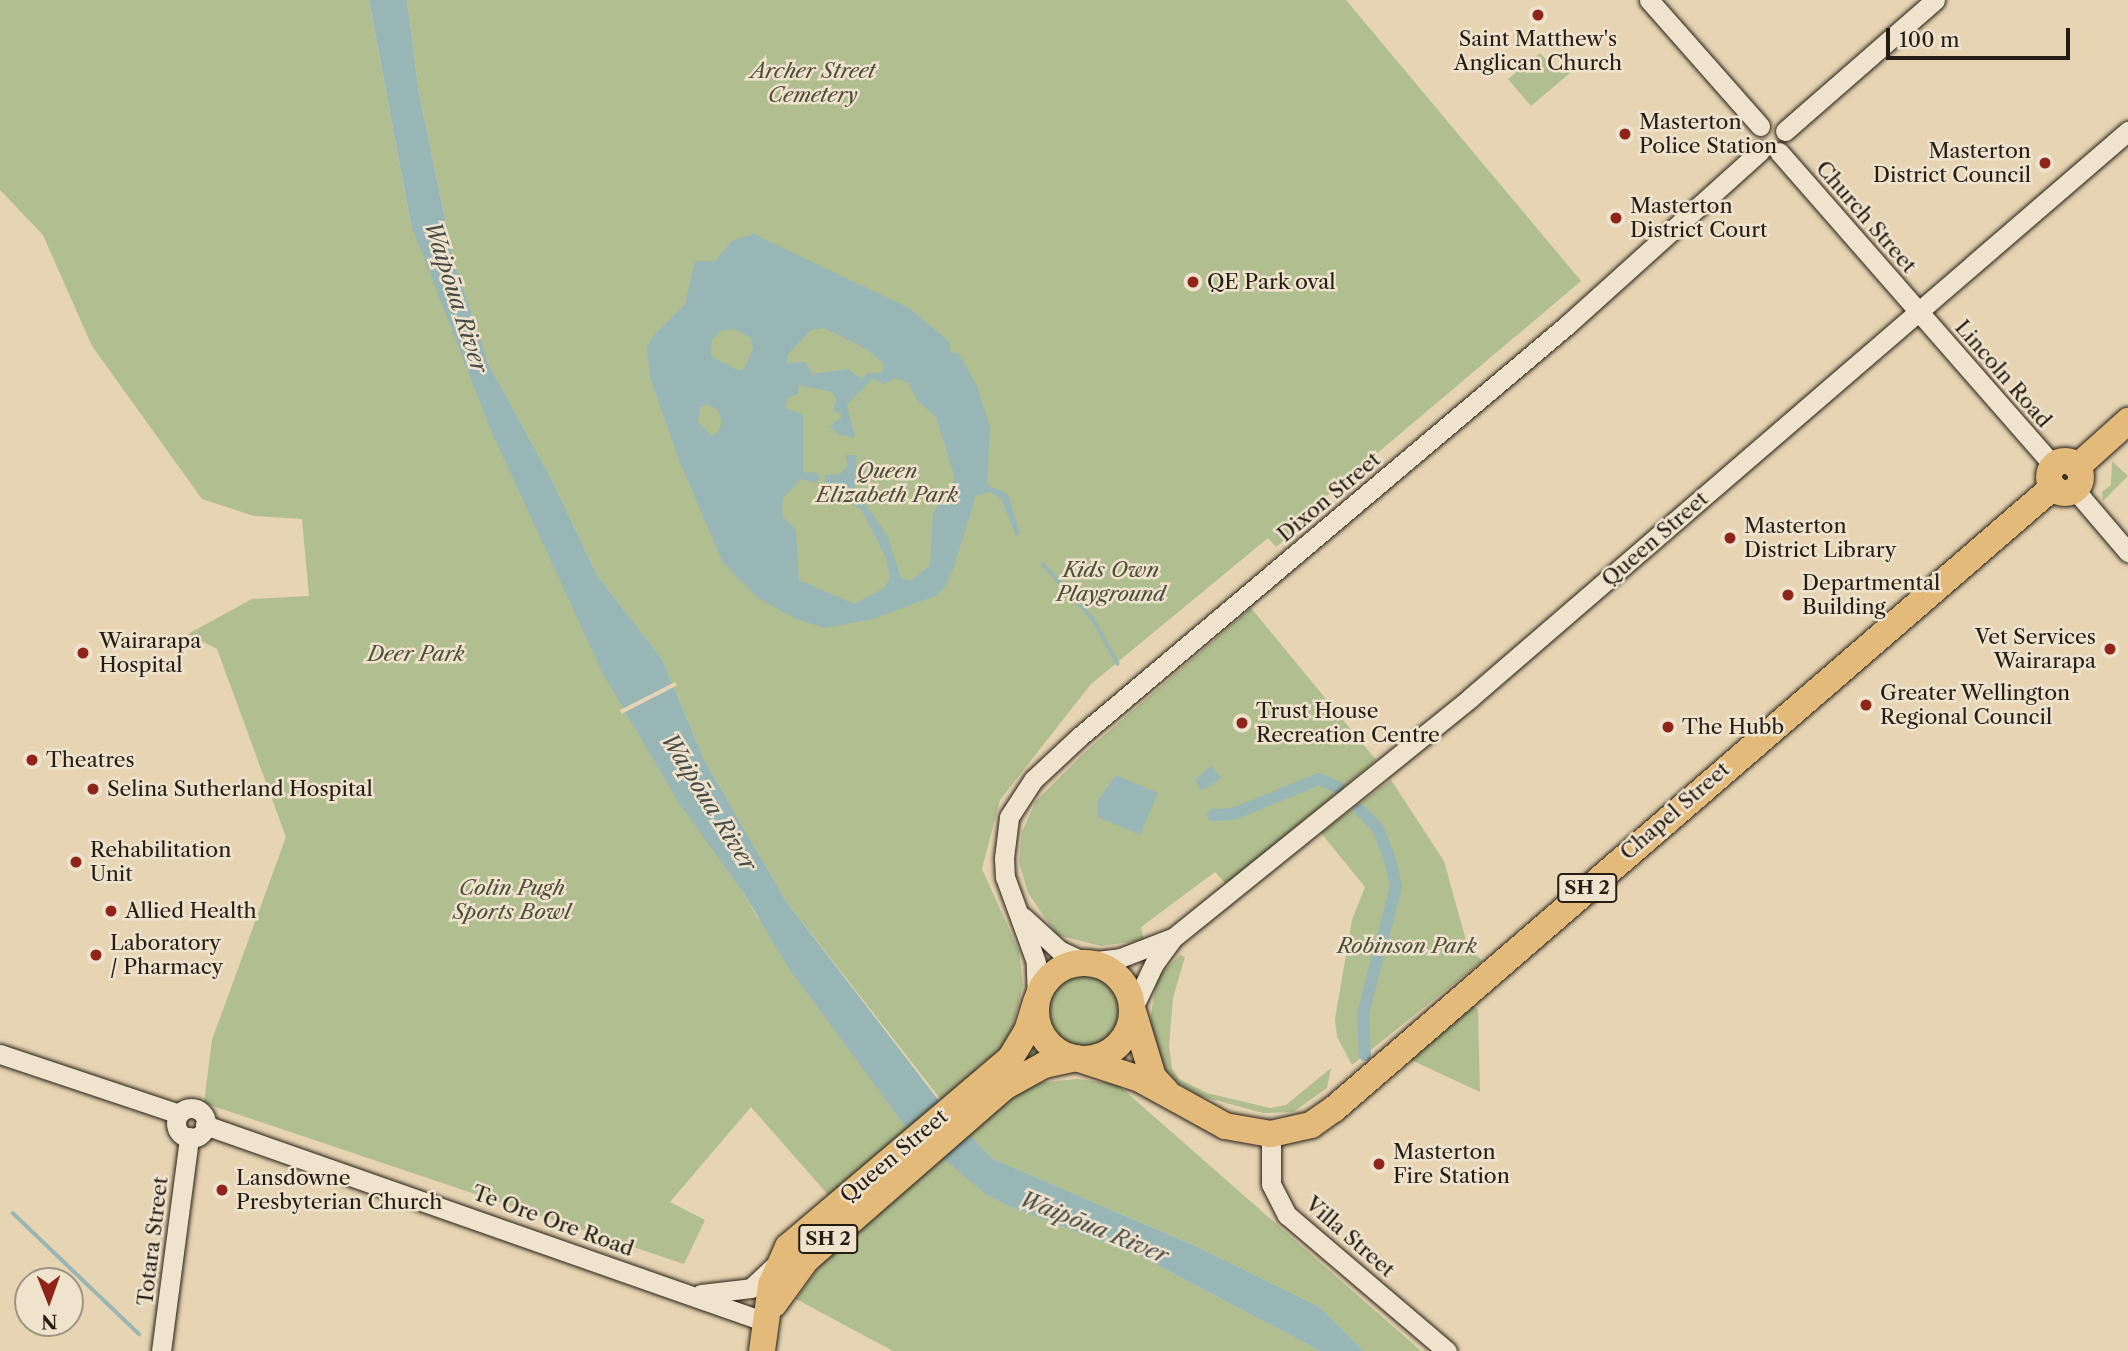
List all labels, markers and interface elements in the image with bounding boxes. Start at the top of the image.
marker: Saint Matthew's Anglican Church [1530,7,1546,23]
scale bar [1890,14,2074,58]
place label: Saint Matthew's Anglican Church [1454,26,1622,76]
text: 100 m [1899,27,1960,52]
park label: Archer Street Cemetery [751,58,875,108]
place label: Masterton Police Station [1639,109,1777,159]
marker: Masterton Police Station [1617,126,1633,142]
place label: Masterton District Council [1873,138,2031,188]
marker: Masterton District Council [2037,155,2053,171]
street label: Church Street [1811,156,1921,278]
place label: Masterton District Court [1630,193,1767,243]
marker: Masterton District Court [1608,210,1624,226]
water label: Waipōua River [418,218,494,376]
place label: QE Park oval [1207,269,1336,295]
marker: QE Park oval [1185,274,1201,290]
street label: Lincoln Road [1949,315,2057,433]
street label: Dixon Street [1273,447,1385,547]
park label: Queen Elizabeth Park [816,458,958,508]
street label: Queen Street [1597,486,1713,592]
place label: Masterton District Library [1744,513,1896,563]
marker: Masterton District Library [1722,530,1738,546]
park label: Kids Own Playground [1056,557,1166,607]
place label: Departmental Building [1802,570,1940,620]
marker: Departmental Building [1780,587,1796,603]
place label: Vet Services Wairarapa [1975,624,2096,674]
place label: Wairarapa Hospital [99,628,201,678]
park label: Deer Park [367,641,465,667]
marker: Vet Services Wairarapa [2102,641,2118,657]
marker: Wairarapa Hospital [73,643,93,663]
place label: Greater Wellington Regional Council [1880,680,2071,730]
marker: Greater Wellington Regional Council [1858,697,1874,713]
place label: Trust House Recreation Centre [1256,698,1440,748]
place label: The Hubb [1682,714,1784,740]
marker: Trust House Recreation Centre [1234,715,1250,731]
marker: The Hubb [1660,719,1676,735]
water label: Waipōua River [655,728,763,876]
place label: Theatres [46,747,135,773]
marker: Theatres [24,752,40,768]
street label: Chapel Street [1615,757,1735,865]
place label: Selina Sutherland Hospital [107,776,373,802]
marker: Selina Sutherland Hospital [85,781,101,797]
place label: Rehabilitation Unit [90,837,231,887]
marker: Rehabilitation Unit [68,854,84,870]
road number: SH 2 [1557,873,1617,904]
park label: Colin Pugh Sports Bowl [453,875,571,925]
place label: Allied Health [125,898,257,924]
marker: Allied Health [103,903,119,919]
place label: Laboratory / Pharmacy [110,930,223,980]
park label: Robinson Park [1337,933,1477,959]
marker: Laboratory / Pharmacy [88,947,104,963]
street label: Queen Street [835,1104,953,1208]
place label: Masterton Fire Station [1393,1139,1510,1189]
marker: Masterton Fire Station [1371,1156,1387,1172]
place label: Lansdowne Presbyterian Church [236,1165,442,1215]
street label: Totara Street [133,1175,173,1307]
street label: Te Ore Ore Road [469,1180,637,1262]
marker: Lansdowne Presbyterian Church [214,1182,230,1198]
water label: Waipōua River [1016,1185,1172,1269]
street label: Villa Street [1300,1191,1400,1283]
road number: SH 2 [798,1224,858,1254]
north arrow [14,1267,84,1337]
text: N [41,1310,58,1333]

